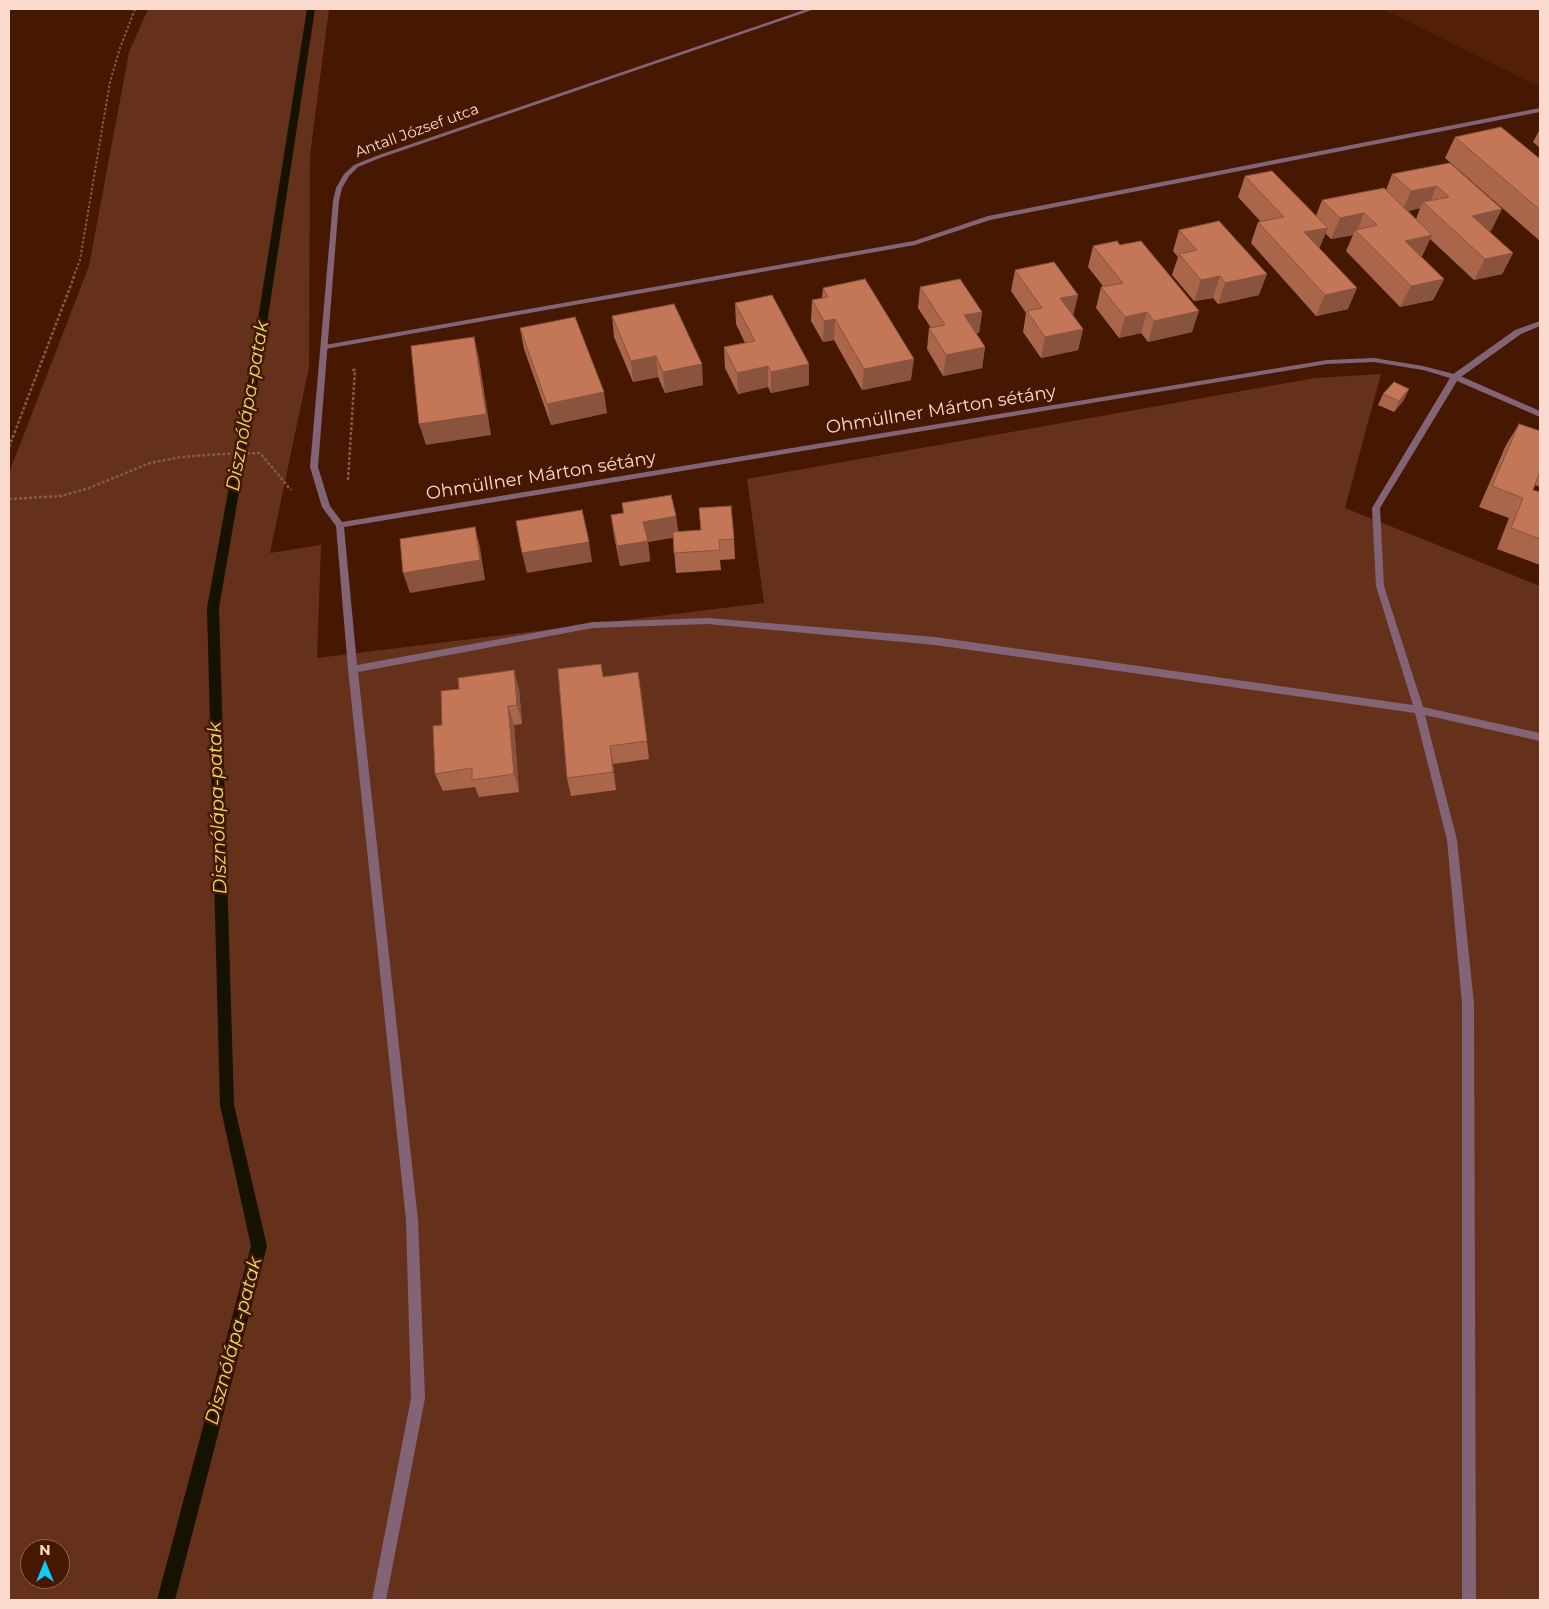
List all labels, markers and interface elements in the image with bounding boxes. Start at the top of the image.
street label: Antall József utca [353,100,481,162]
water label: Disznólápa-patak [222,319,274,493]
street label: Ohmüllner Márton sétány [825,381,1057,439]
street label: Ohmüllner Márton sétány [425,447,657,505]
water label: Disznólápa-patak [204,721,232,895]
water label: Disznólápa-patak [201,1255,267,1427]
north arrow [20,1539,70,1589]
text: N [39,1541,51,1559]

